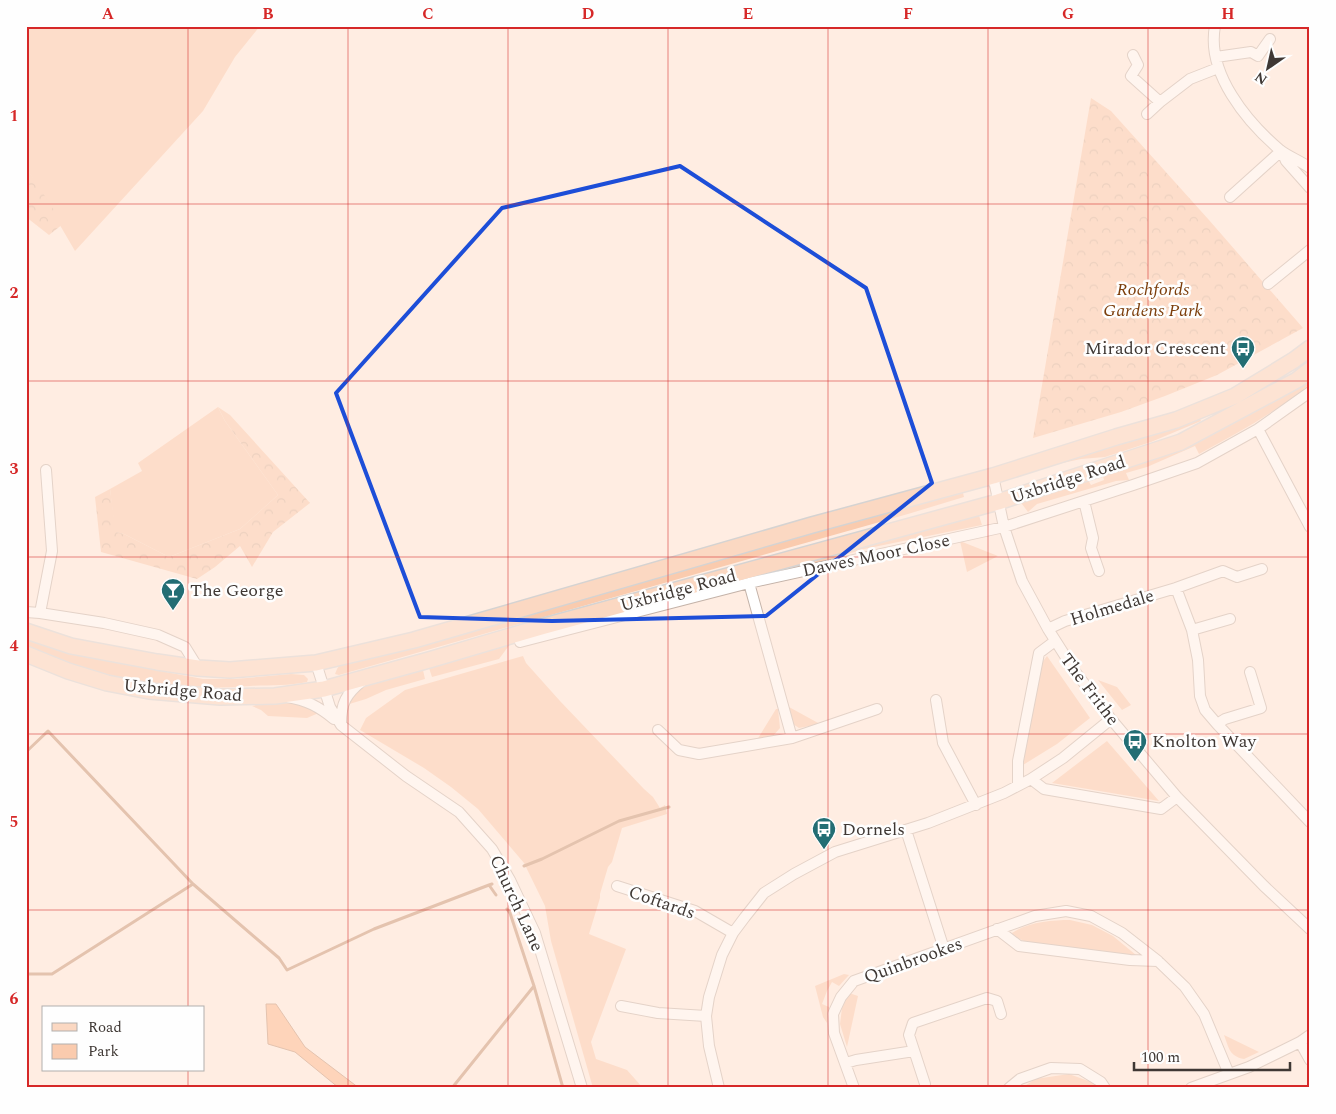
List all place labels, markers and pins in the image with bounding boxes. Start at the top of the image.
place label: Mirador Crescent [1085,335,1226,362]
bus stop icon: Mirador Crescent [1230,335,1256,369]
bar icon: The George [160,577,186,611]
place label: The George [190,577,284,604]
bus stop icon: Knolton Way [1122,728,1148,762]
place label: Knolton Way [1152,728,1258,755]
bus stop icon: Dornels [811,816,837,850]
place label: Dornels [842,816,905,843]

